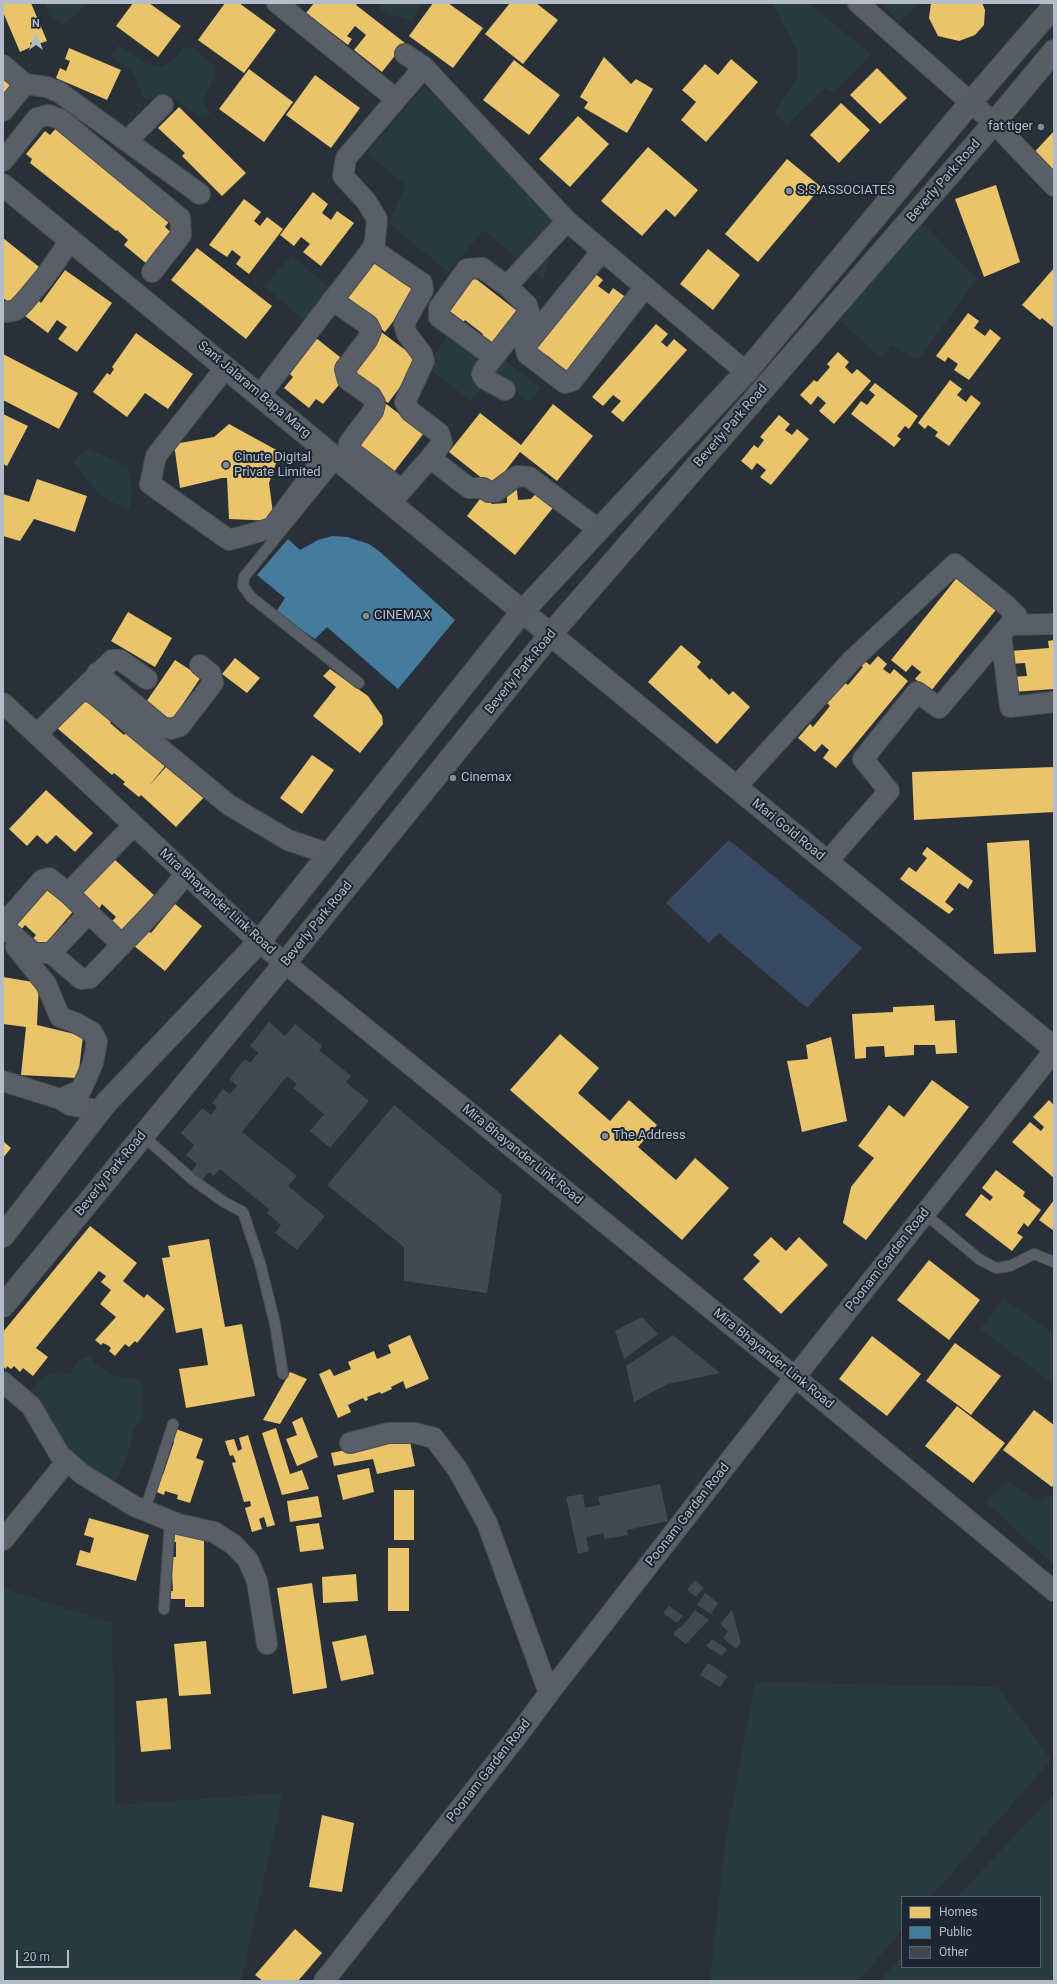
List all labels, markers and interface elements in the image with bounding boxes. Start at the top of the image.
north arrow [16,16,56,56]
text: N [32,17,40,30]
place label: fat tiger [988,119,1033,135]
marker: fat tiger [1036,122,1046,132]
street label: Beverly Park Road [904,137,984,225]
place label: S.S.ASSOCIATES [797,183,895,199]
marker: S.S.ASSOCIATES [784,186,794,196]
street label: Sant Jalaram Bapa Marg [194,338,314,442]
street label: Beverly Park Road [691,382,771,470]
place label: Cinute Digital Private Limited [234,450,321,481]
marker: Cinute Digital Private Limited [221,460,231,470]
place label: CINEMAX [374,608,431,624]
marker: CINEMAX [361,611,371,621]
street label: Beverly Park Road [482,627,560,717]
place label: Cinemax [461,770,512,786]
marker: Cinemax [448,773,458,783]
street label: Mari Gold Road [748,796,828,864]
street label: Mira Bhayander Link Road [156,846,278,958]
street label: Beverly Park Road [278,879,356,969]
street label: Mira Bhayander Link Road [459,1102,585,1208]
place label: The Address [613,1128,686,1144]
street label: Beverly Park Road [72,1129,150,1219]
marker: The Address [600,1131,610,1141]
street label: Poonam Garden Road [843,1205,933,1315]
street label: Mira Bhayander Link Road [710,1306,836,1412]
street label: Poonam Garden Road [643,1460,733,1570]
street label: Poonam Garden Road [444,1716,534,1826]
legend [901,1896,1041,1968]
text: Homes [939,1905,977,1919]
text: Public [939,1925,972,1939]
scale bar [18,1942,71,1968]
text: Other [939,1945,968,1959]
text: 20 m [23,1950,50,1964]

